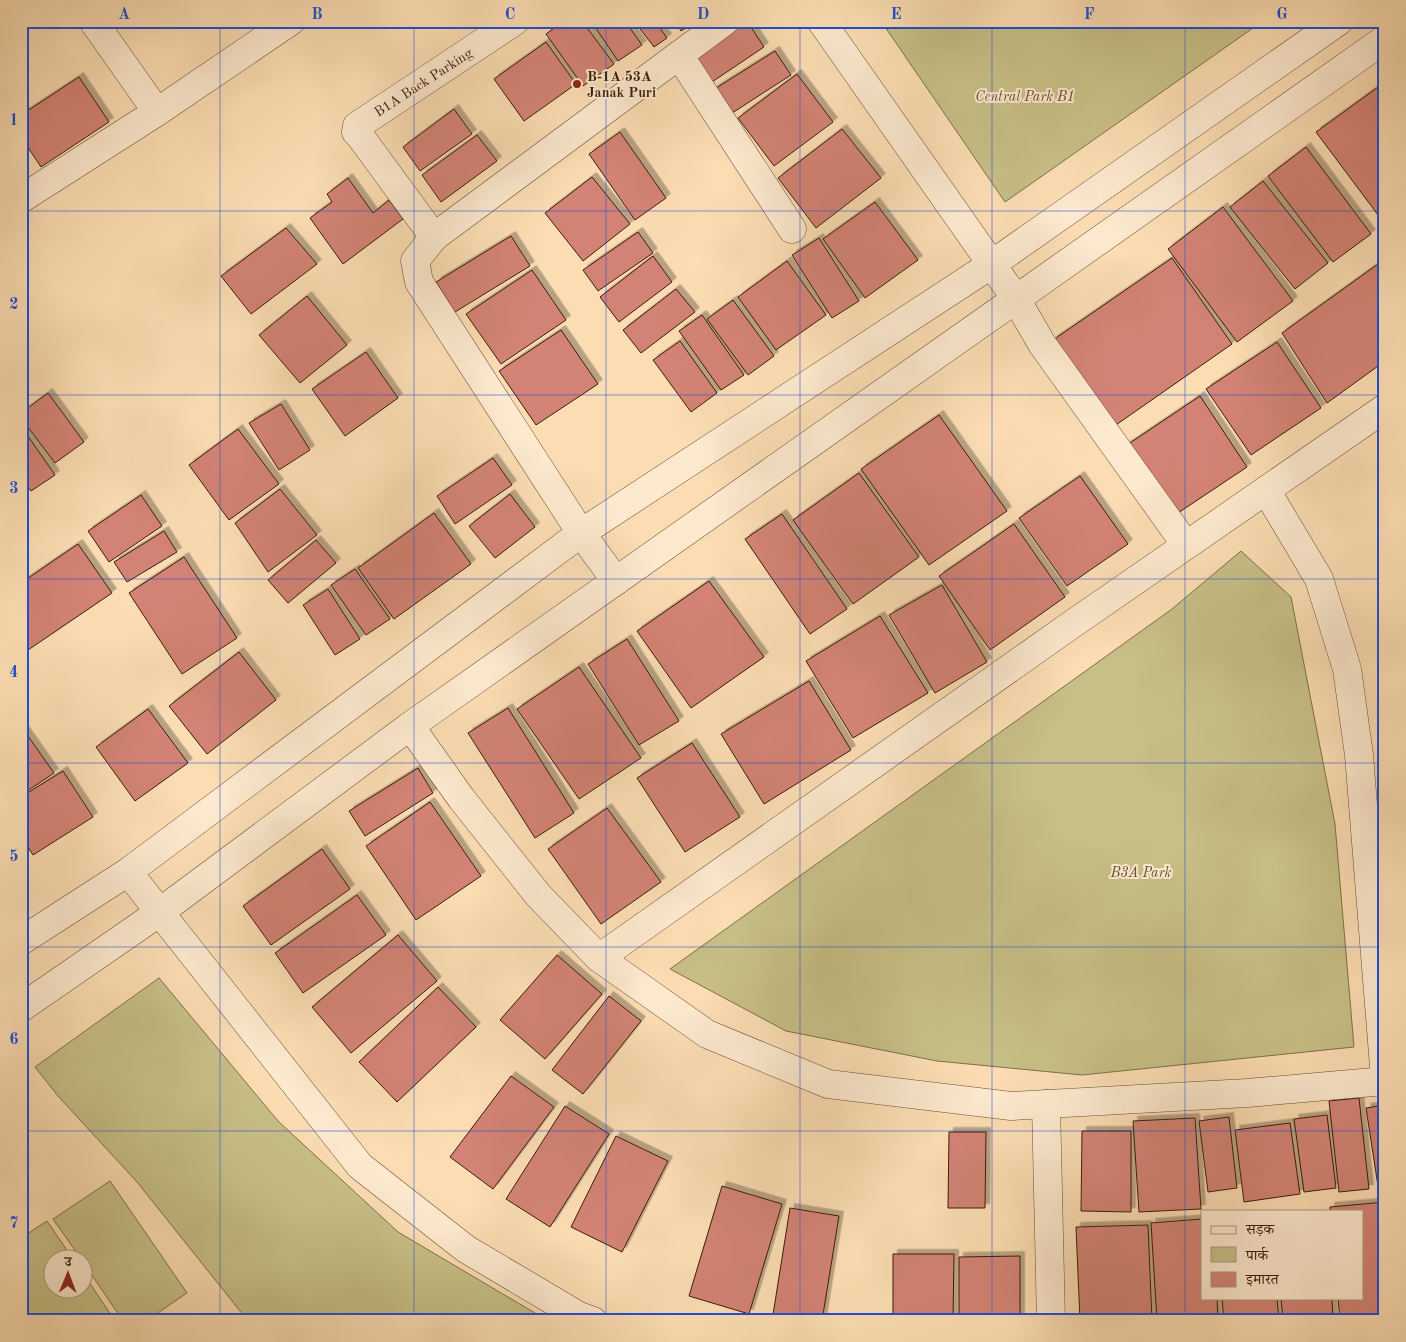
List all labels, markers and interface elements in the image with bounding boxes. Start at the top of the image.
text: A [118,7,130,23]
text: B [311,7,323,23]
text: C [505,7,515,23]
text: D [697,7,709,23]
text: E [890,7,902,23]
text: F [1084,7,1095,23]
text: G [1276,7,1288,23]
street label: B1A Back Parking [372,46,476,120]
place label: B-1A 53A Janak Puri [587,70,656,100]
marker: B-1A 53A Janak Puri [571,78,583,90]
park label: Central Park B1 [975,90,1075,104]
text: 1 [9,113,19,129]
text: 2 [9,297,19,313]
text: 3 [9,481,19,497]
text: 4 [9,665,19,681]
text: 5 [9,849,19,865]
park label: B3A Park [1110,866,1172,880]
text: 6 [9,1032,19,1048]
legend [1201,1210,1364,1300]
text: 7 [9,1216,19,1232]
text: सड़क [1245,1223,1275,1238]
text: पार्क [1245,1246,1269,1264]
north arrow [42,1250,92,1300]
text: उ [64,1255,73,1269]
text: इमारत [1245,1273,1280,1288]

